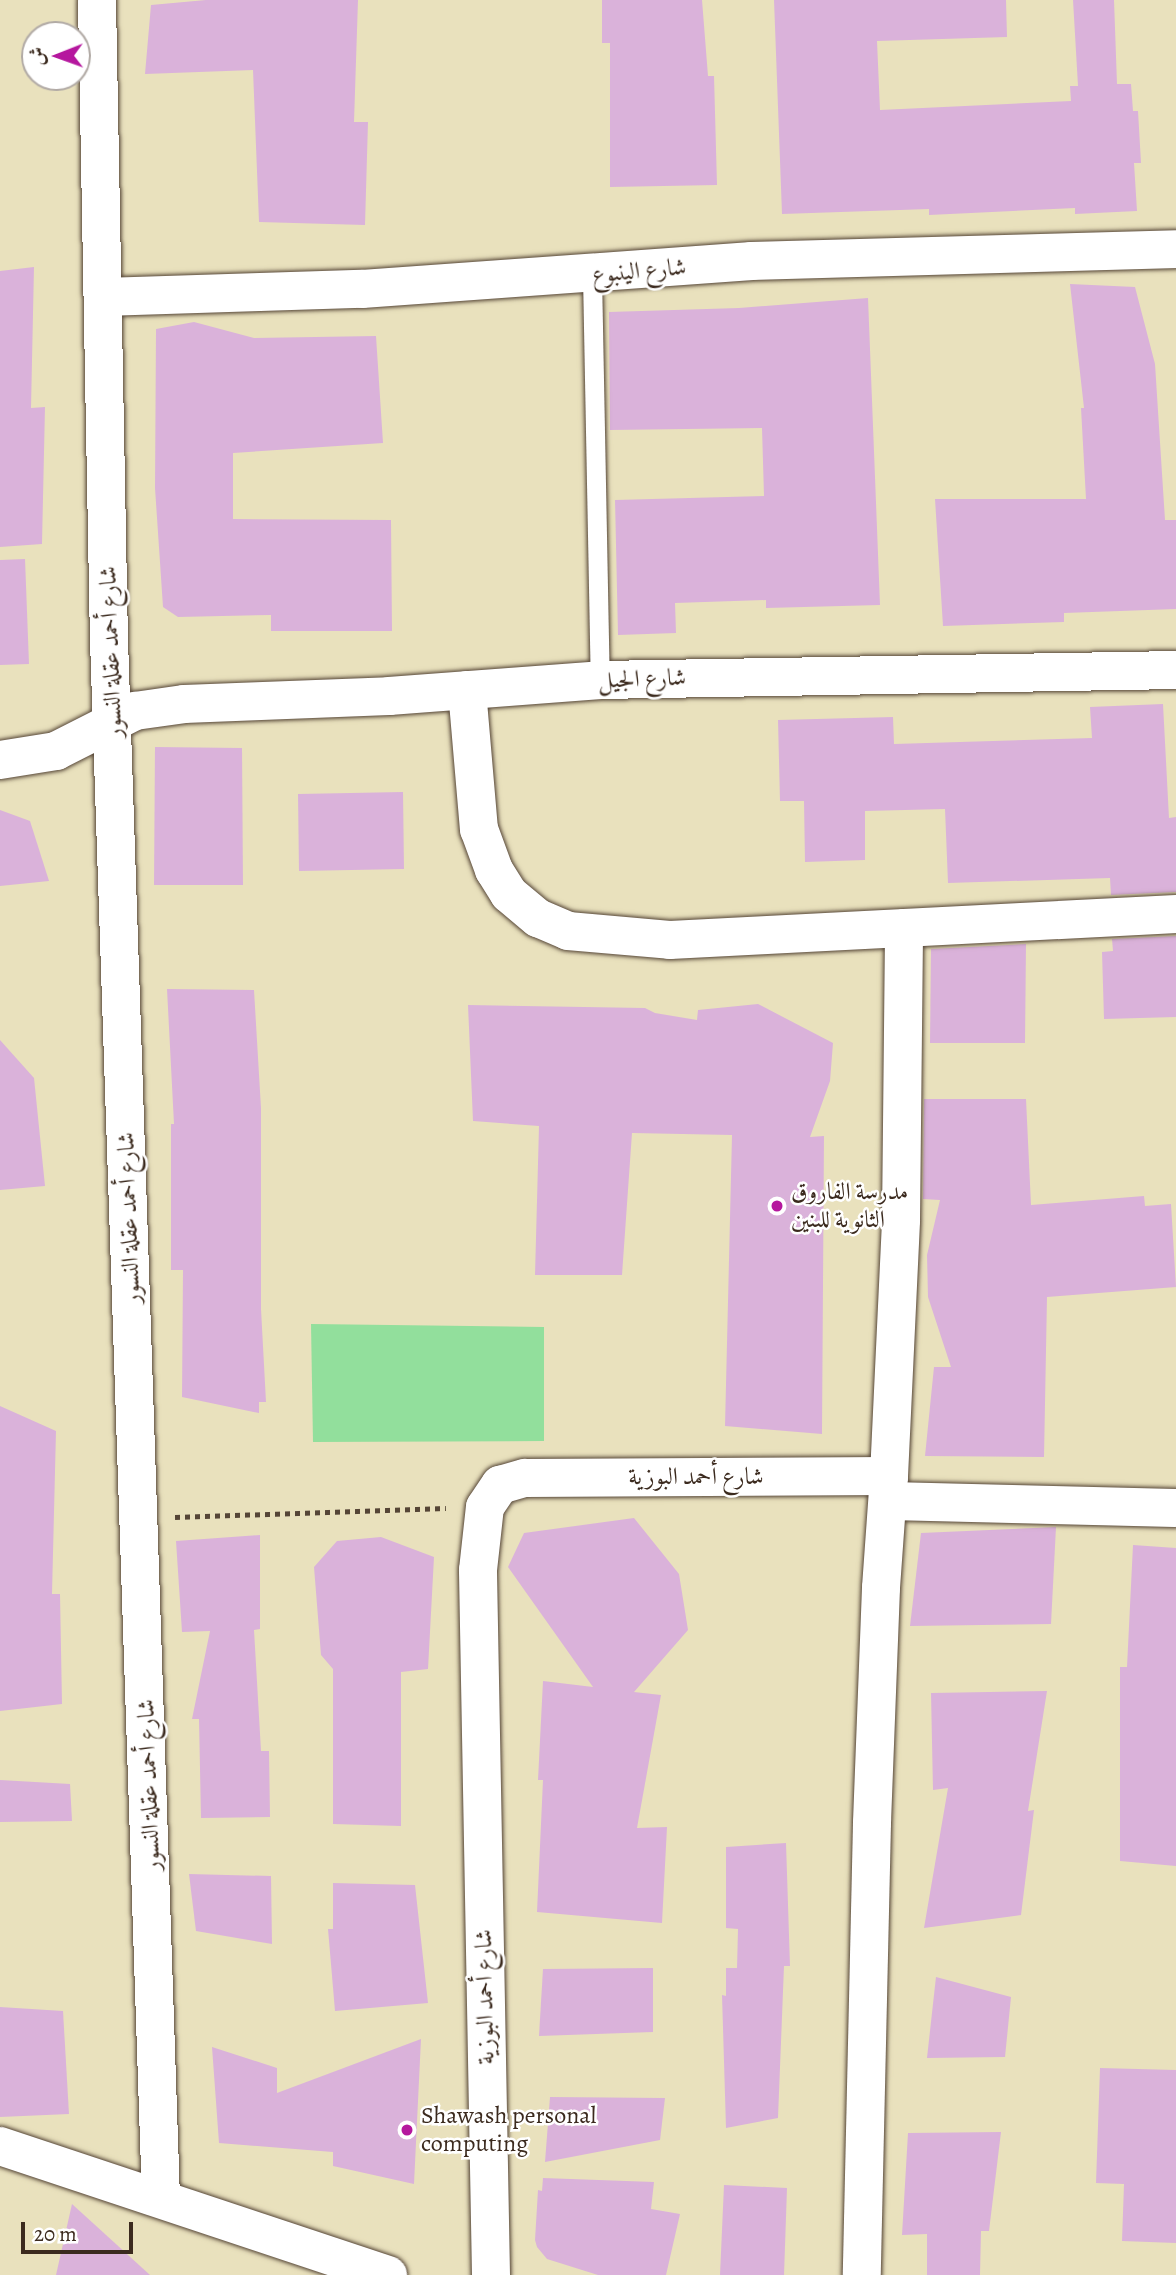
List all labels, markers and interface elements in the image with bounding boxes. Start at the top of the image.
north arrow [21,21,91,91]
text: ش [24,47,50,66]
street label: شارع الينبوع [591,253,687,289]
street label: شارع أحمد عقلة النسور [94,566,128,738]
street label: شارع الجيل [597,663,687,695]
street label: شارع أحمد عقلة النسور [112,1132,146,1304]
place label: مدرسة الفاروق الثانوية للبنين [791,1178,908,1234]
marker: مدرسة الفاروق الثانوية للبنين [769,1198,785,1214]
street label: شارع أحمد البوزية [628,1463,764,1491]
street label: شارع أحمد عقلة النسور [132,1699,166,1871]
street label: شارع أحمد البوزية [469,1929,501,2065]
place label: Shawash personal computing [421,2102,596,2158]
marker: Shawash personal computing [399,2122,415,2138]
scale bar [24,2208,136,2252]
text: 20 m [34,2220,77,2248]

